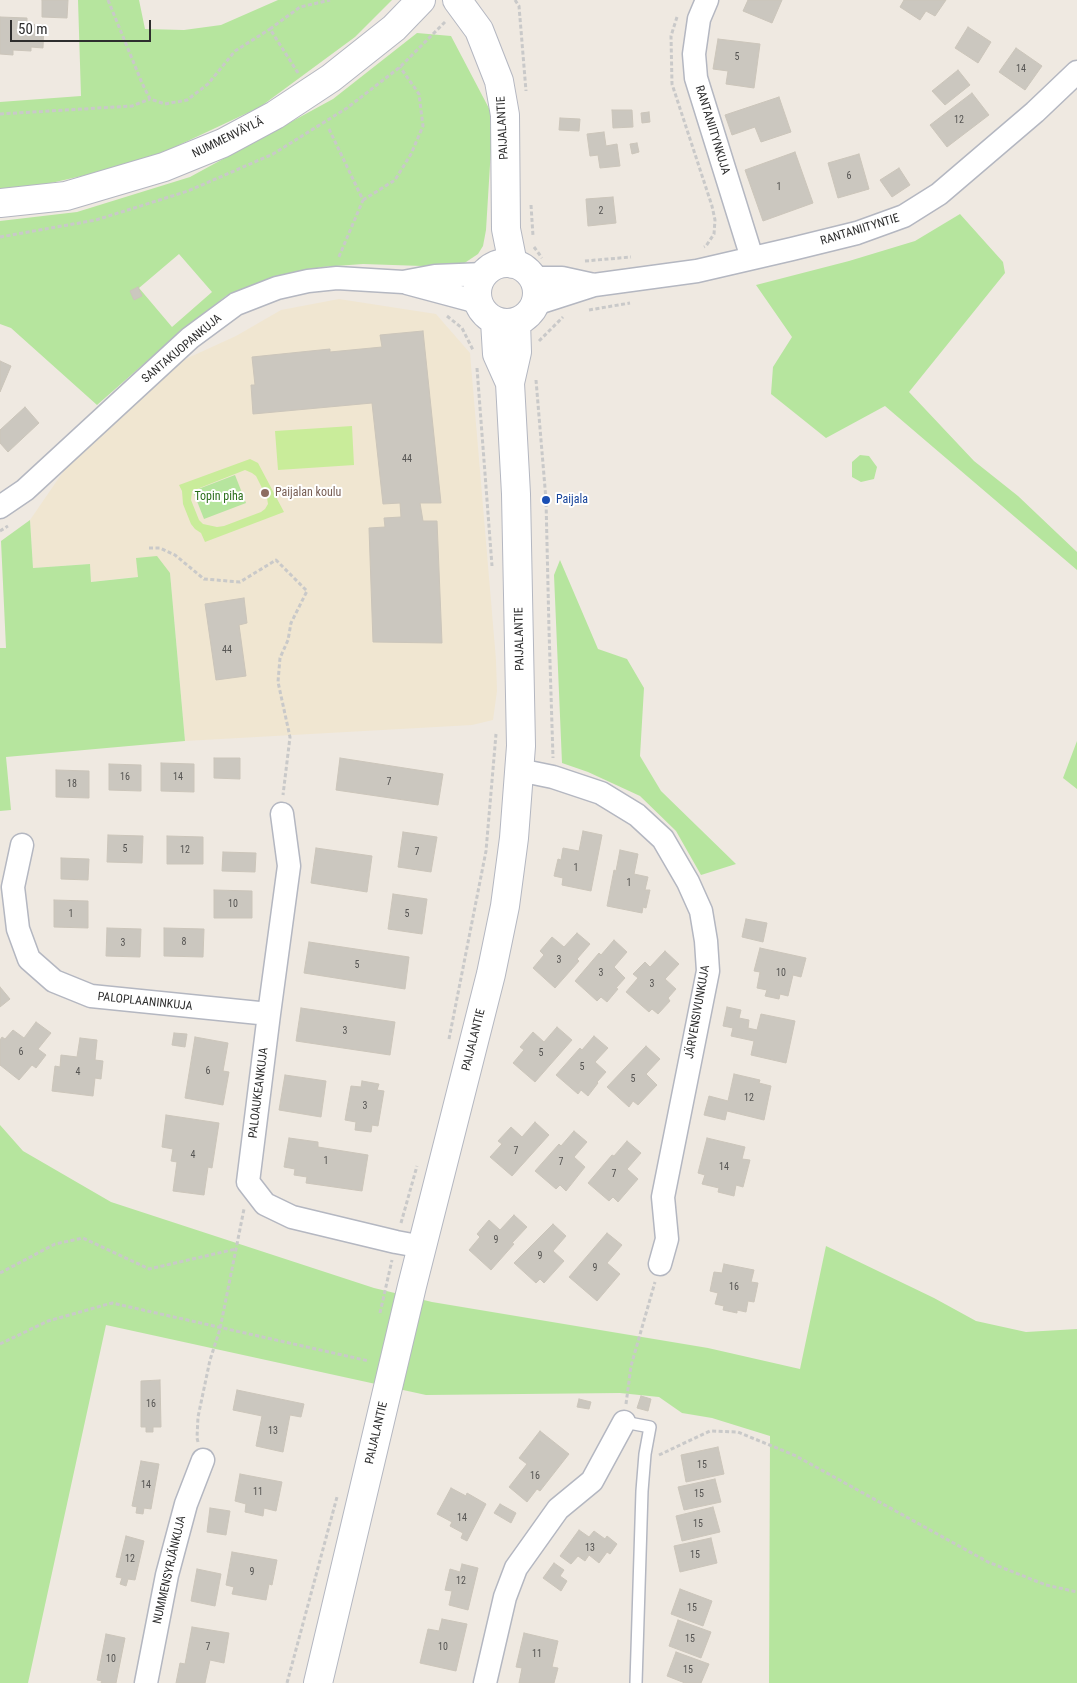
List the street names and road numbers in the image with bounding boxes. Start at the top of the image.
street label: RANTANIITYNKUJA [692,84,732,176]
street label: PAIJALANTIE [494,96,512,160]
street label: NUMMENVÄYLÄ [190,115,266,161]
street label: RANTANIITYNTIE [819,211,901,249]
street label: SANTAKUOPANKUJA [139,311,225,387]
street label: PAIJALANTIE [512,607,528,671]
street label: JÄRVENSIVUNKUJA [683,964,713,1060]
street label: PALOPLAANINKUJA [97,990,193,1014]
street label: PAIJALANTIE [459,1007,489,1073]
street label: PALOAUKEANKUJA [246,1047,272,1139]
street label: PAIJALANTIE [363,1400,391,1466]
street label: NUMMENSYRJÄNKUJA [151,1515,189,1625]

